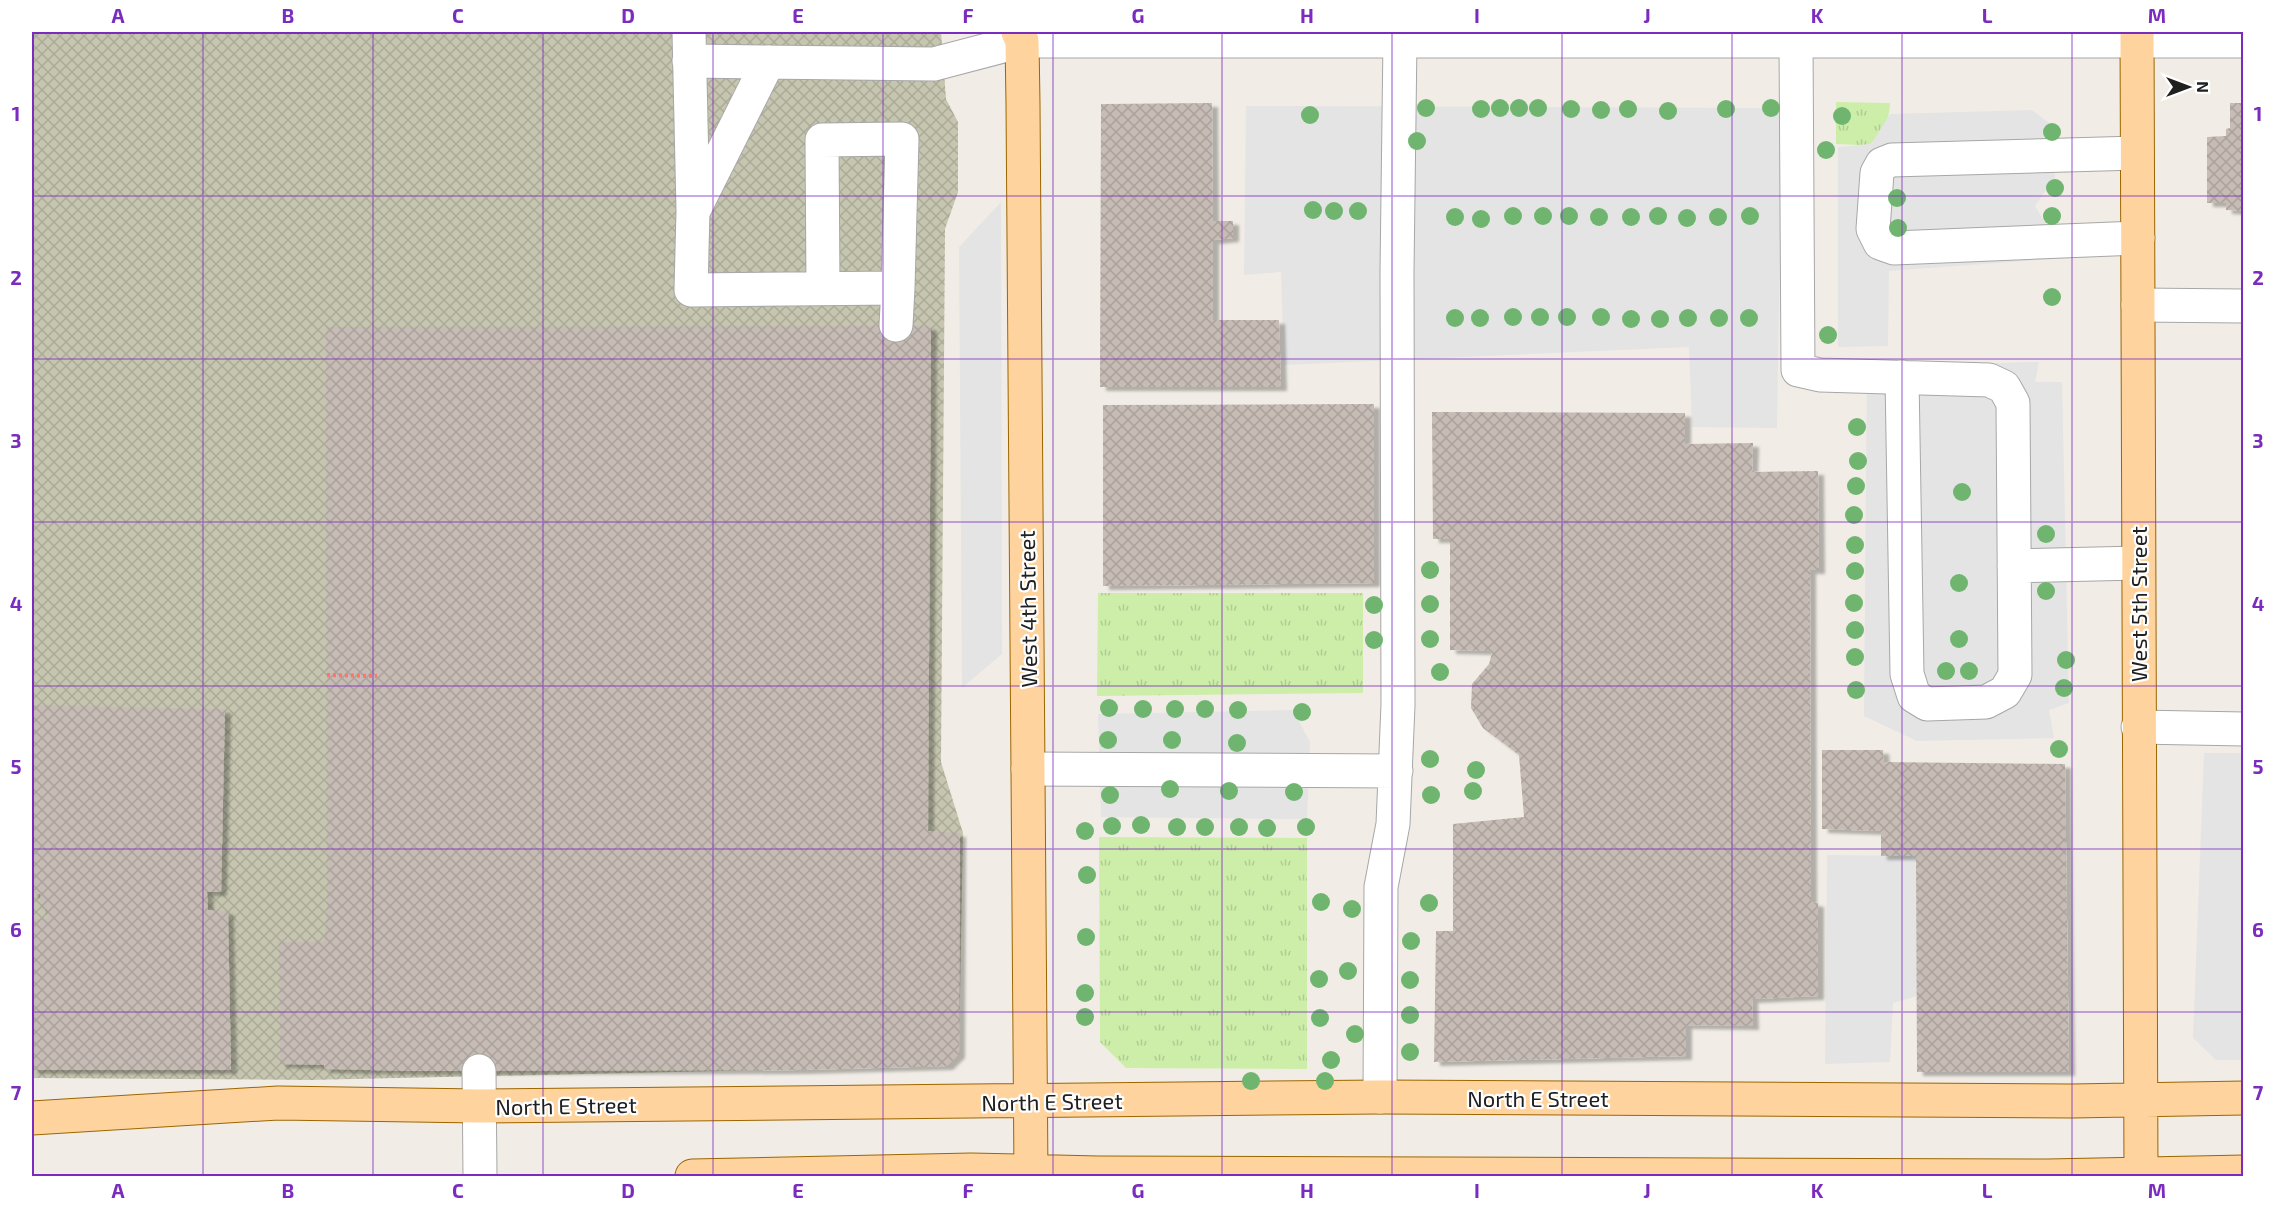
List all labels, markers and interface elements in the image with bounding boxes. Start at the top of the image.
text: A [111,3,125,27]
text: B [282,3,294,27]
text: C [452,3,464,27]
text: D [621,3,635,27]
text: E [792,3,804,27]
text: F [962,3,974,27]
text: G [1132,3,1144,27]
text: H [1300,3,1314,27]
text: I [1474,3,1480,27]
text: J [1643,3,1651,27]
text: K [1811,3,1824,27]
text: L [1982,3,1993,27]
text: M [2148,3,2166,27]
north arrow [2158,57,2218,117]
text: N [2194,81,2213,93]
text: 1 [12,101,20,125]
text: 1 [2254,101,2262,125]
text: 2 [10,265,22,289]
text: 2 [2252,265,2264,289]
text: 3 [10,428,22,452]
text: 3 [2252,428,2264,452]
street label: West 5th Street [2125,526,2151,682]
street label: West 4th Street [1013,530,1041,688]
text: 4 [10,591,23,615]
text: 4 [2252,591,2265,615]
text: 5 [10,754,22,778]
text: 5 [2252,754,2264,778]
text: 6 [10,917,22,941]
text: 6 [2252,917,2264,941]
text: 7 [11,1080,22,1104]
text: 7 [2253,1080,2264,1104]
street label: North E Street [1467,1085,1609,1111]
street label: North E Street [981,1087,1123,1115]
street label: North E Street [495,1091,637,1119]
text: A [111,1178,125,1202]
text: B [282,1178,294,1202]
text: C [452,1178,464,1202]
text: D [621,1178,635,1202]
text: E [792,1178,804,1202]
text: F [962,1178,974,1202]
text: G [1132,1178,1144,1202]
text: H [1300,1178,1314,1202]
text: I [1474,1178,1480,1202]
text: J [1643,1178,1651,1202]
text: K [1811,1178,1824,1202]
text: L [1982,1178,1993,1202]
text: M [2148,1178,2166,1202]

